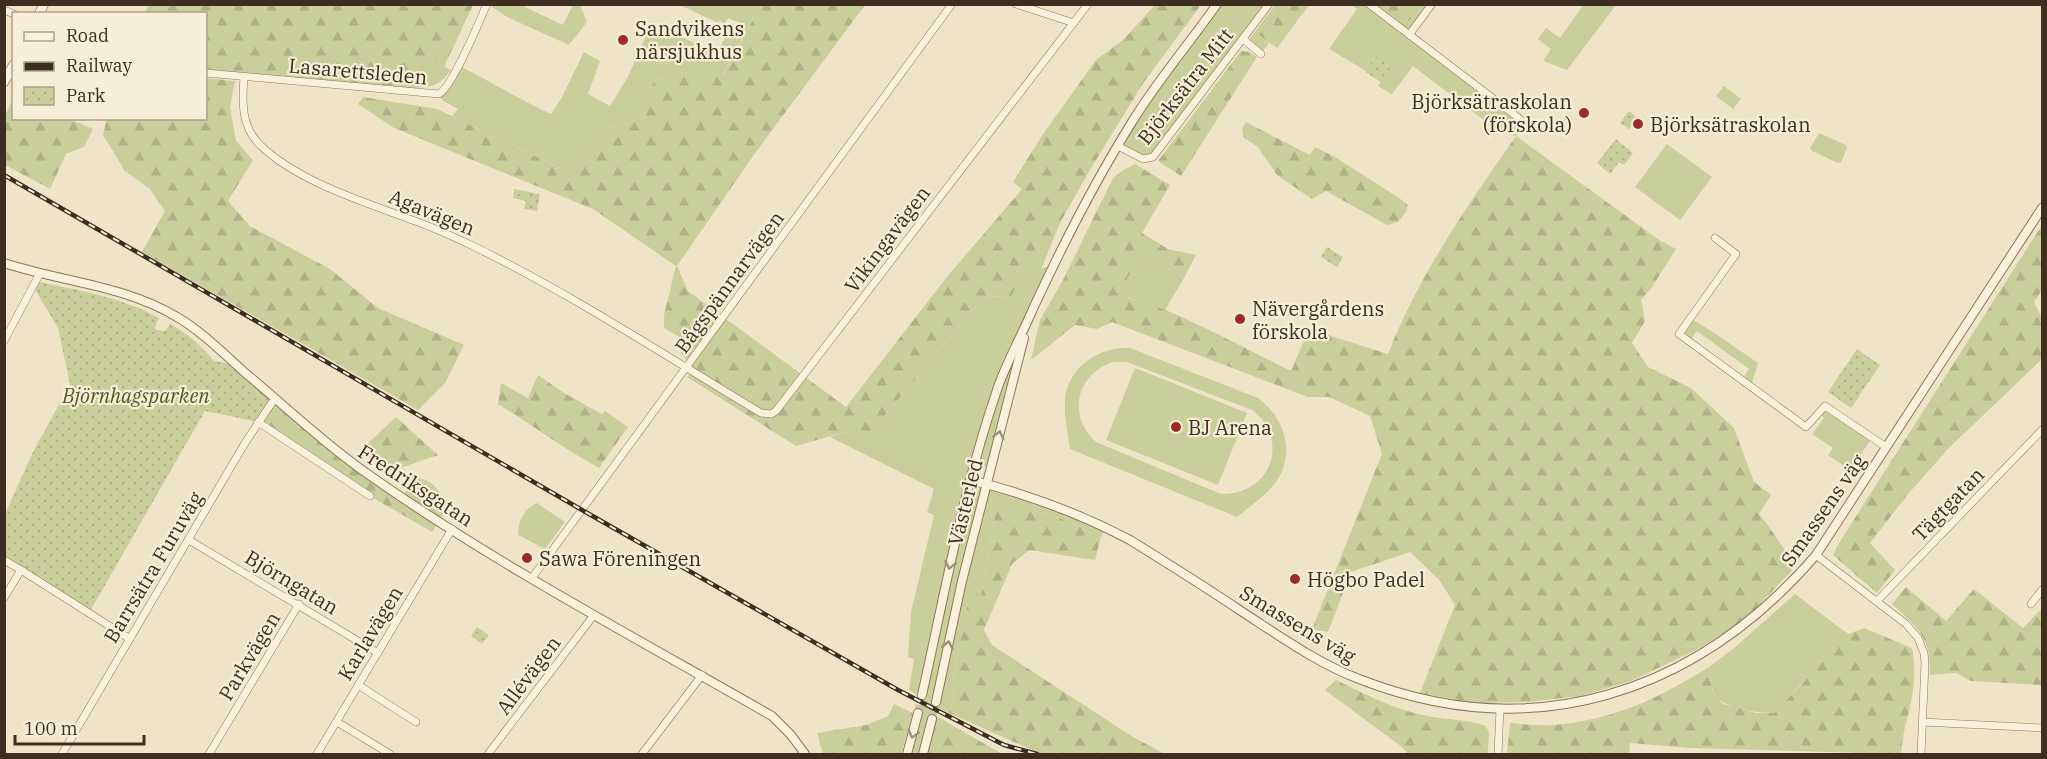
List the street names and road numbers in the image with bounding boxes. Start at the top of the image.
street label: Björksätra Mitt [1131,22,1239,150]
street label: Lasarettsleden [287,51,429,91]
street label: Vikingavägen [838,180,936,298]
street label: Agavägen [385,182,479,242]
street label: Bågspännarvägen [668,205,790,359]
street label: Fredriksgatan [353,438,479,533]
street label: Smassens väg [1774,448,1872,571]
street label: Västerled [941,456,989,548]
street label: Tägtgatan [1906,461,1990,547]
street label: Barrsätra Furuväg [97,486,209,648]
street label: Björngatan [240,543,344,621]
street label: Smassens väg [1235,579,1361,669]
street label: Karlavägen [331,581,409,685]
street label: Parkvägen [212,606,286,705]
street label: Allévägen [490,630,567,720]

